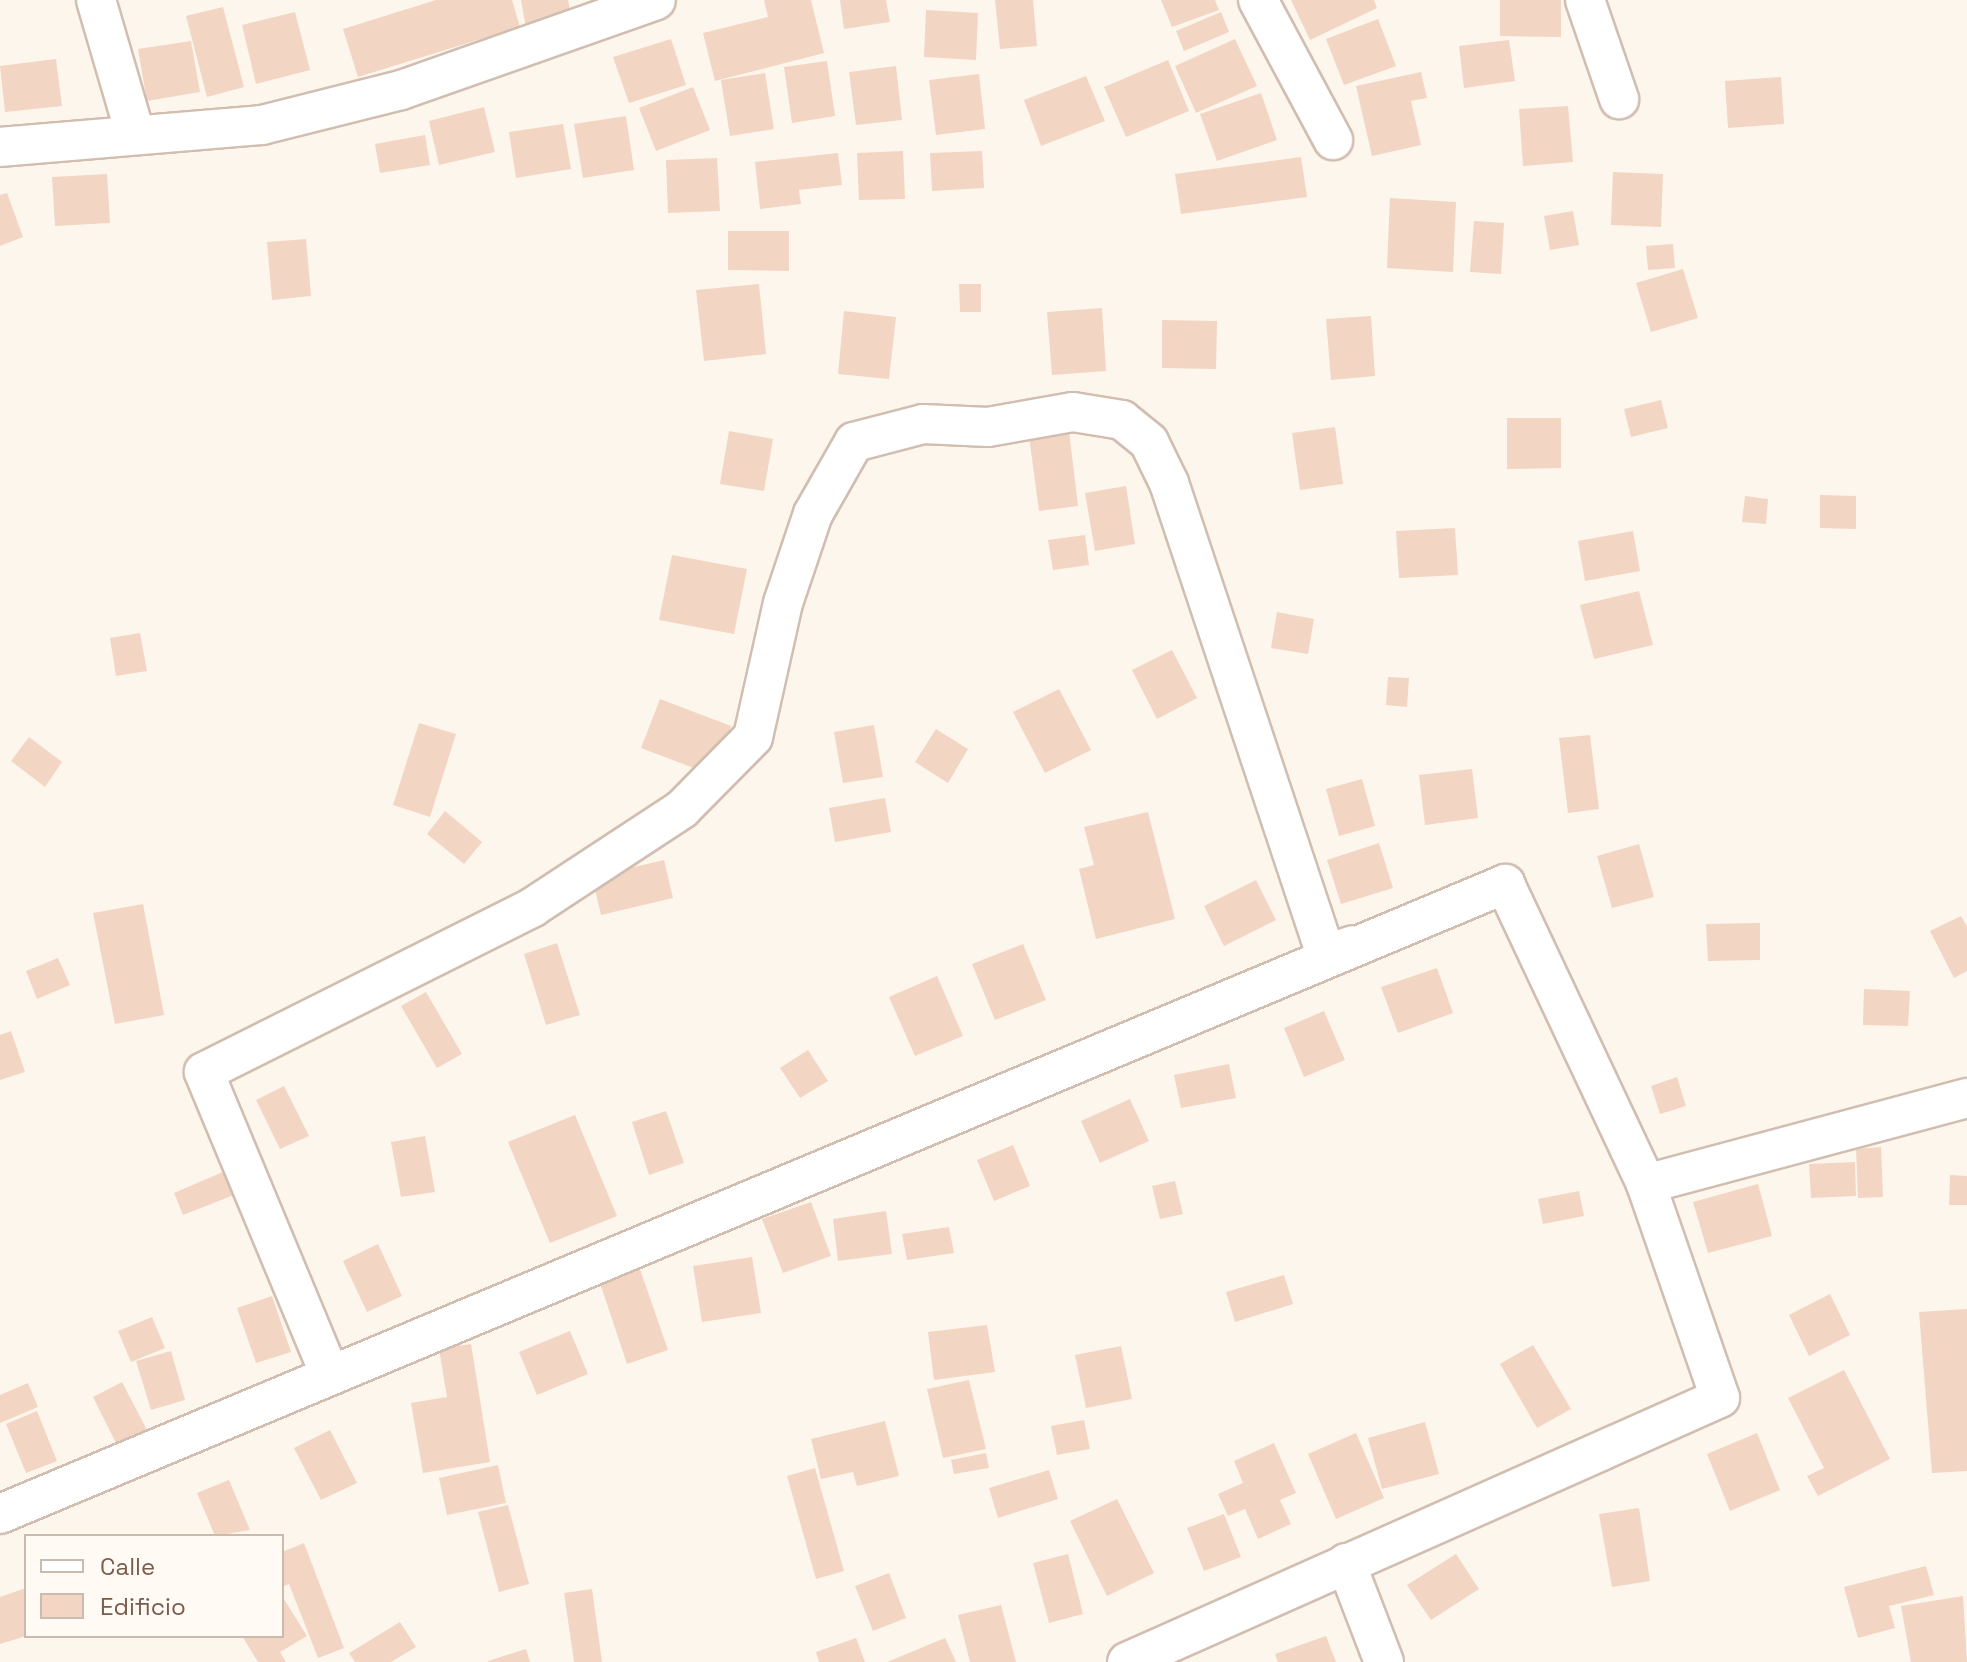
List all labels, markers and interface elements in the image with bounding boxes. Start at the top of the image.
legend [24,1534,284,1638]
text: Calle [100,1551,155,1582]
text: Edificio [100,1591,186,1622]

